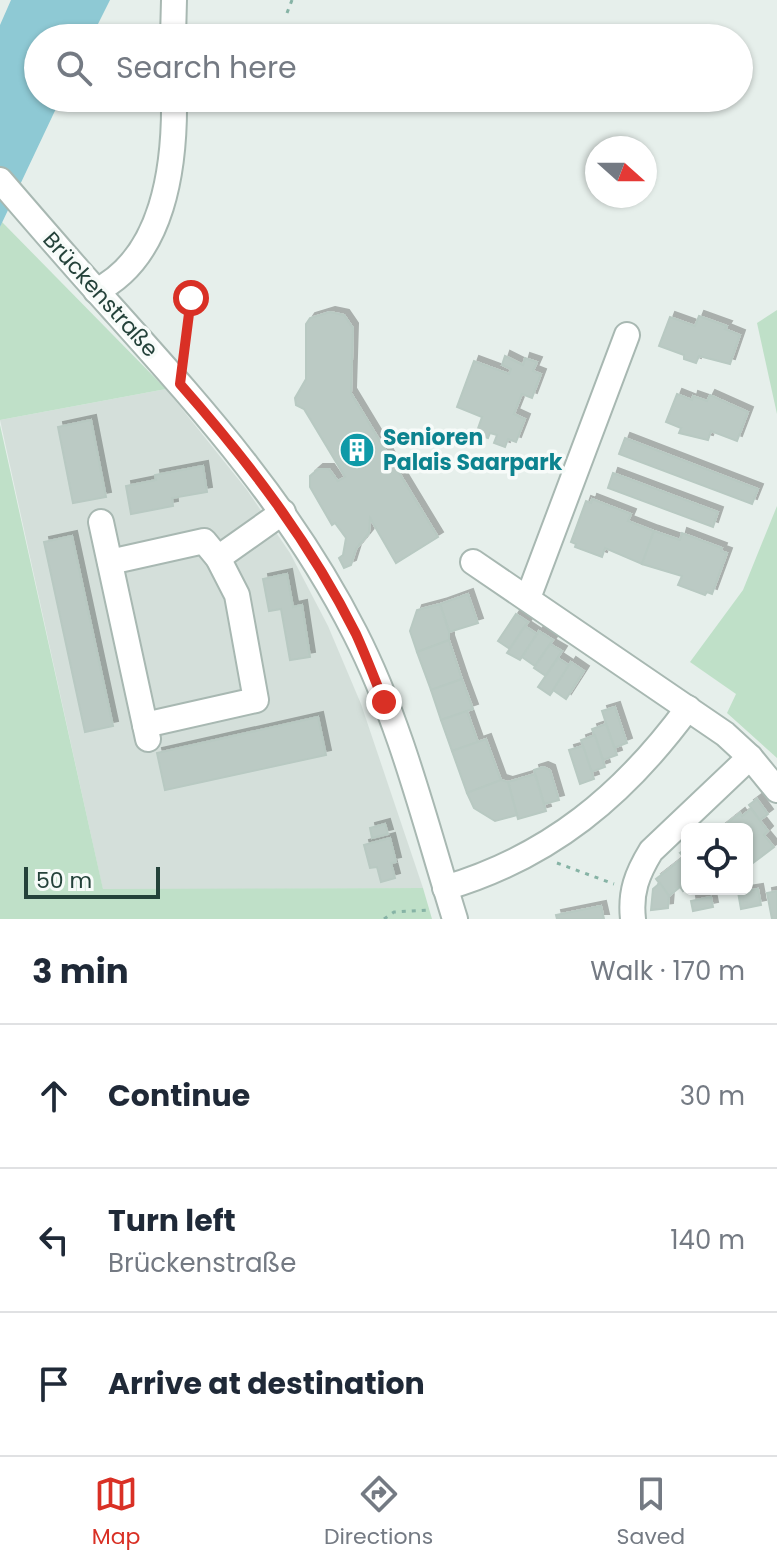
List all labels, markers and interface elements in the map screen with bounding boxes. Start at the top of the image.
search box [24,24,753,112]
icon: search [52,46,96,90]
text: Search here [116,46,297,89]
north arrow [585,136,657,208]
street label: Brückenstraße [36,225,165,364]
route start [173,280,209,316]
place label: Senioren Palais Saarpark [383,422,563,478]
building icon: Senioren Palais Saarpark [338,431,376,469]
route end [366,684,402,720]
map controls [681,823,753,895]
button: locate [681,823,753,895]
scale bar [24,863,160,899]
text: 50 m [36,865,92,896]
text: 3 min [32,947,129,995]
text: Walk · 170 m [590,953,745,989]
icon: ahead [32,1074,76,1118]
text: Continue [108,1074,250,1117]
text: 30 m [680,1078,745,1114]
text: Turn left [108,1199,236,1242]
icon: left [32,1218,76,1262]
text: 140 m [670,1222,745,1258]
text: Brückenstraße [108,1245,296,1281]
icon: arrive [32,1362,76,1406]
text: Arrive at destination [108,1362,425,1405]
tab: Map [92,1472,140,1553]
tab: Directions [324,1472,433,1553]
tab: Saved [617,1472,685,1553]

